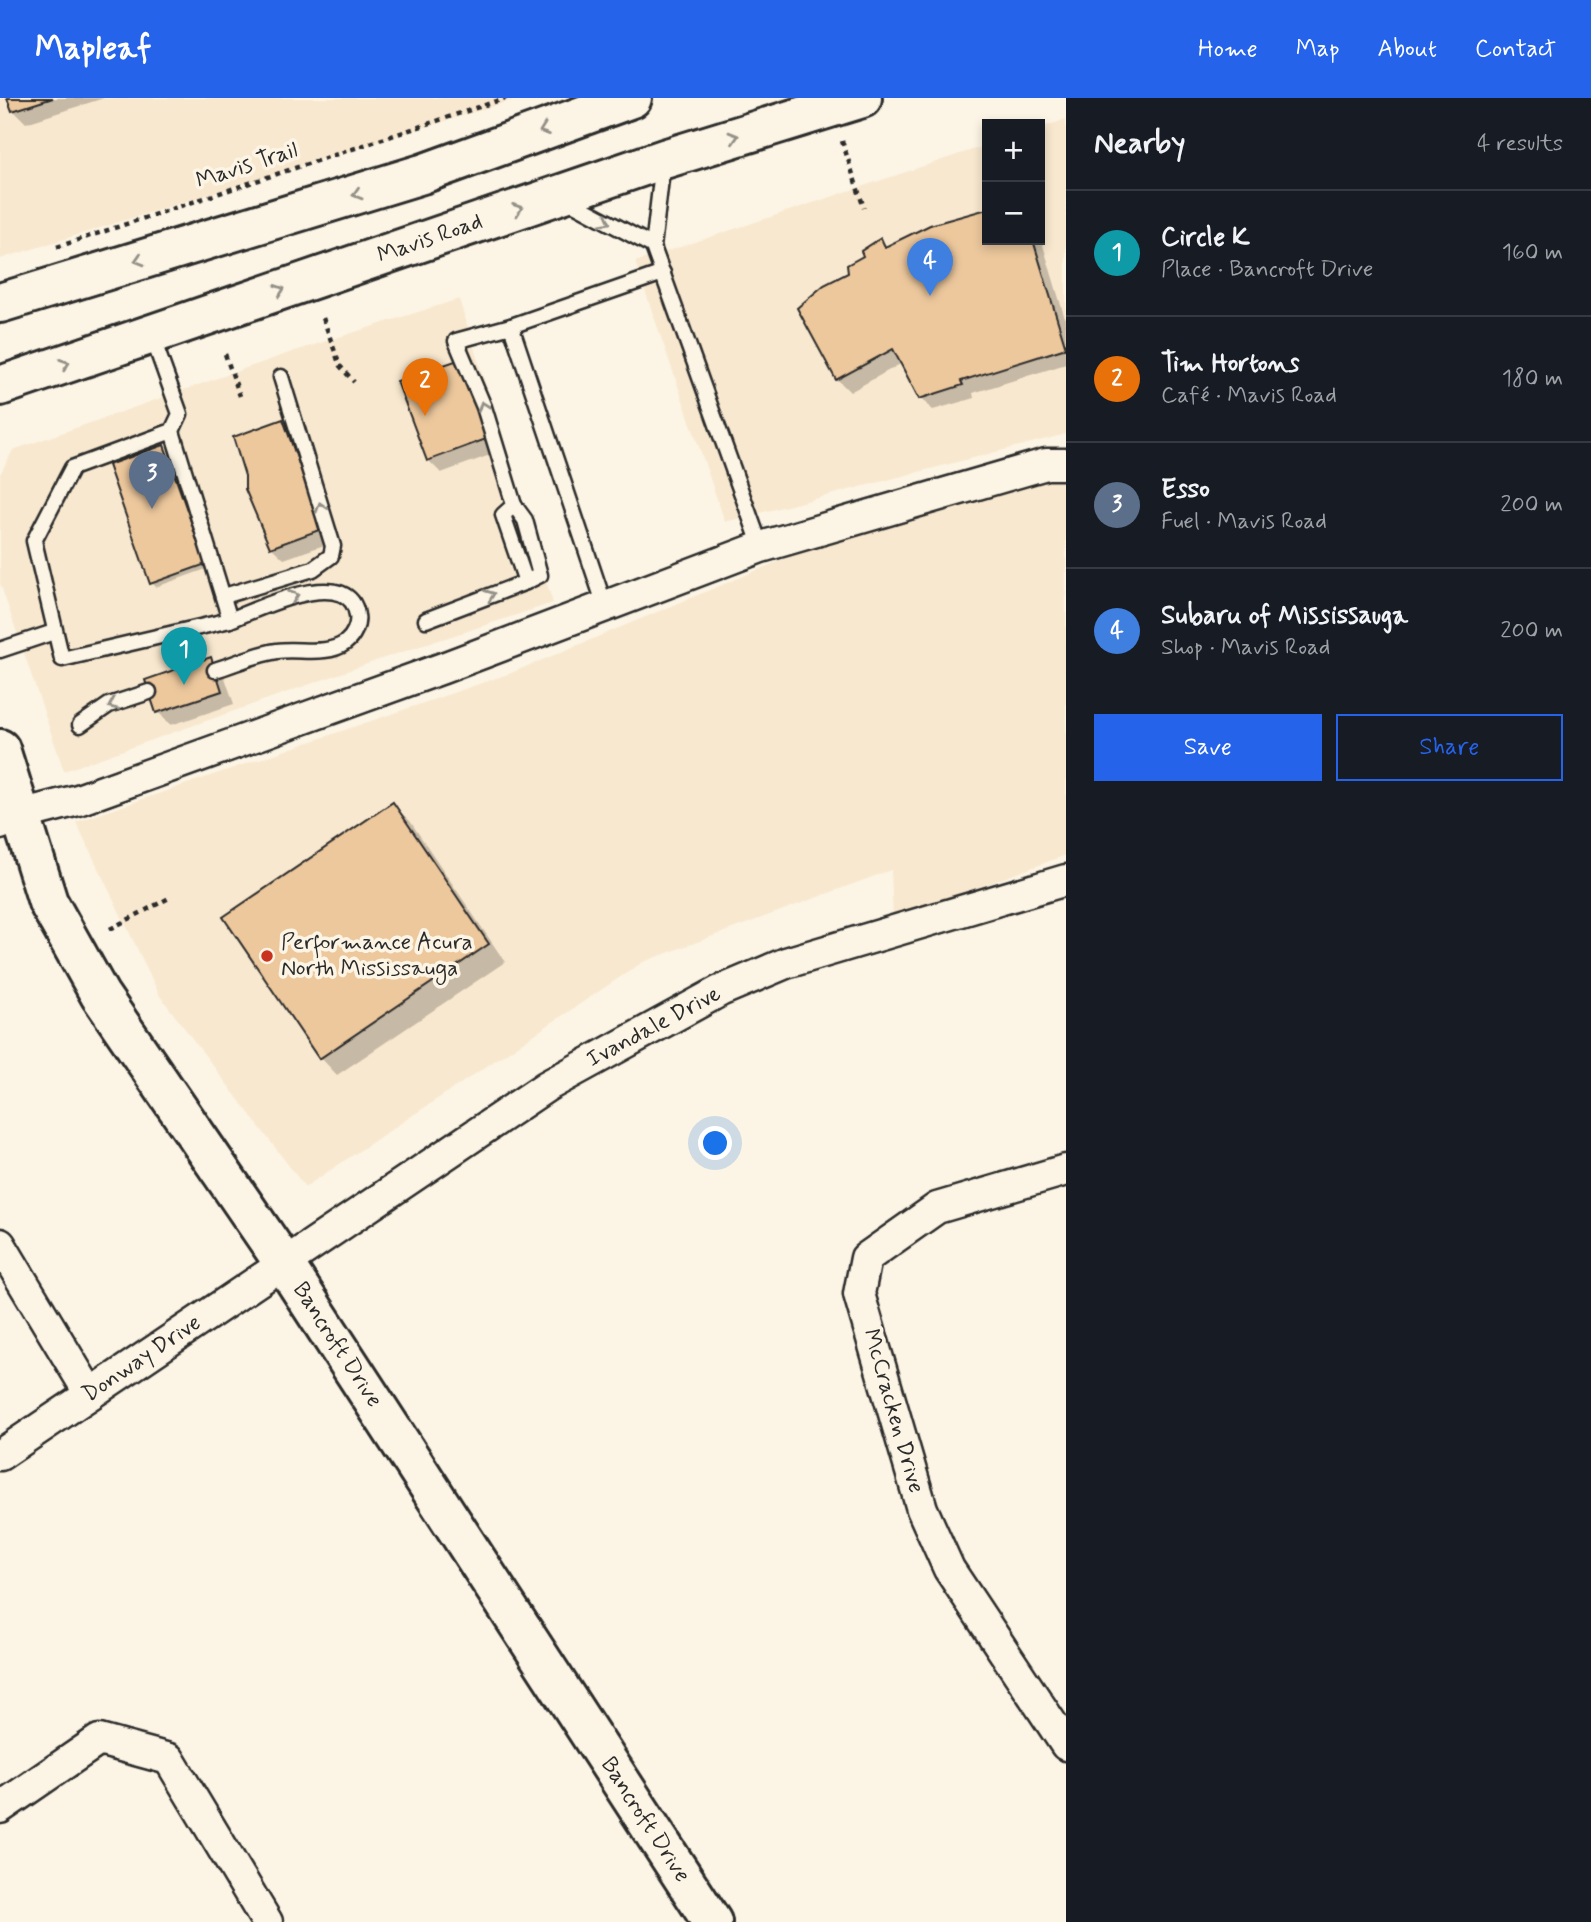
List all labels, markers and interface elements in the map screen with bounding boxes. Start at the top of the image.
text: Mapleaf [35,27,151,71]
text: Home [1198,34,1258,65]
text: Map [1296,34,1340,65]
text: About [1378,34,1437,65]
text: Contact [1475,34,1556,65]
map controls [982,119,1045,245]
button: + [982,119,1045,182]
one-way arrow [539,121,551,135]
text: Nearby [1094,124,1185,163]
text: 4 results [1477,129,1563,159]
one-way arrow [728,131,740,146]
street label: Mavis Trail [192,135,302,197]
button: − [982,182,1045,245]
one-way arrow [351,185,363,200]
one-way arrow [512,203,524,217]
street label: Mavis Road [373,207,487,271]
one-way arrow [598,212,611,226]
text: Circle K [1161,221,1250,255]
pin: 4 [907,238,953,296]
text: 1 [1112,238,1122,268]
text: 160 m [1502,238,1563,268]
one-way arrow [133,252,145,267]
text: Place · Bancroft Drive [1161,255,1373,285]
one-way arrow [273,284,285,298]
text: Tim Hortons [1161,347,1300,381]
one-way arrow [58,358,70,372]
pin: 2 [402,358,448,416]
text: 2 [1111,364,1123,394]
text: 180 m [1502,364,1563,394]
text: Café · Mavis Road [1161,381,1337,411]
one-way arrow [477,400,491,412]
pin: 3 [129,451,175,509]
text: Esso [1161,473,1210,507]
text: 3 [1112,490,1122,520]
text: 200 m [1500,490,1563,520]
one-way arrow [315,501,330,513]
text: Fuel · Mavis Road [1161,507,1327,537]
one-way arrow [287,590,299,604]
one-way arrow [483,590,495,604]
text: Subaru of Mississauga [1161,599,1408,633]
text: 4 [1110,616,1124,646]
text: 200 m [1500,616,1563,646]
pin: 1 [161,627,207,685]
text: Shop · Mavis Road [1161,633,1330,663]
one-way arrow [108,697,120,711]
button: Save [1094,714,1322,781]
button: Share [1336,714,1563,781]
place label: Performance Acura North Mississauga [281,928,473,986]
marker: Performance Acura North Mississauga [259,948,275,964]
street label: Ivandale Drive [582,979,726,1075]
your location [698,1126,732,1160]
street label: Bancroft Drive [285,1276,389,1414]
street label: Donway Drive [77,1308,207,1410]
street label: McCracken Drive [855,1325,931,1497]
street label: Bancroft Drive [593,1751,697,1889]

